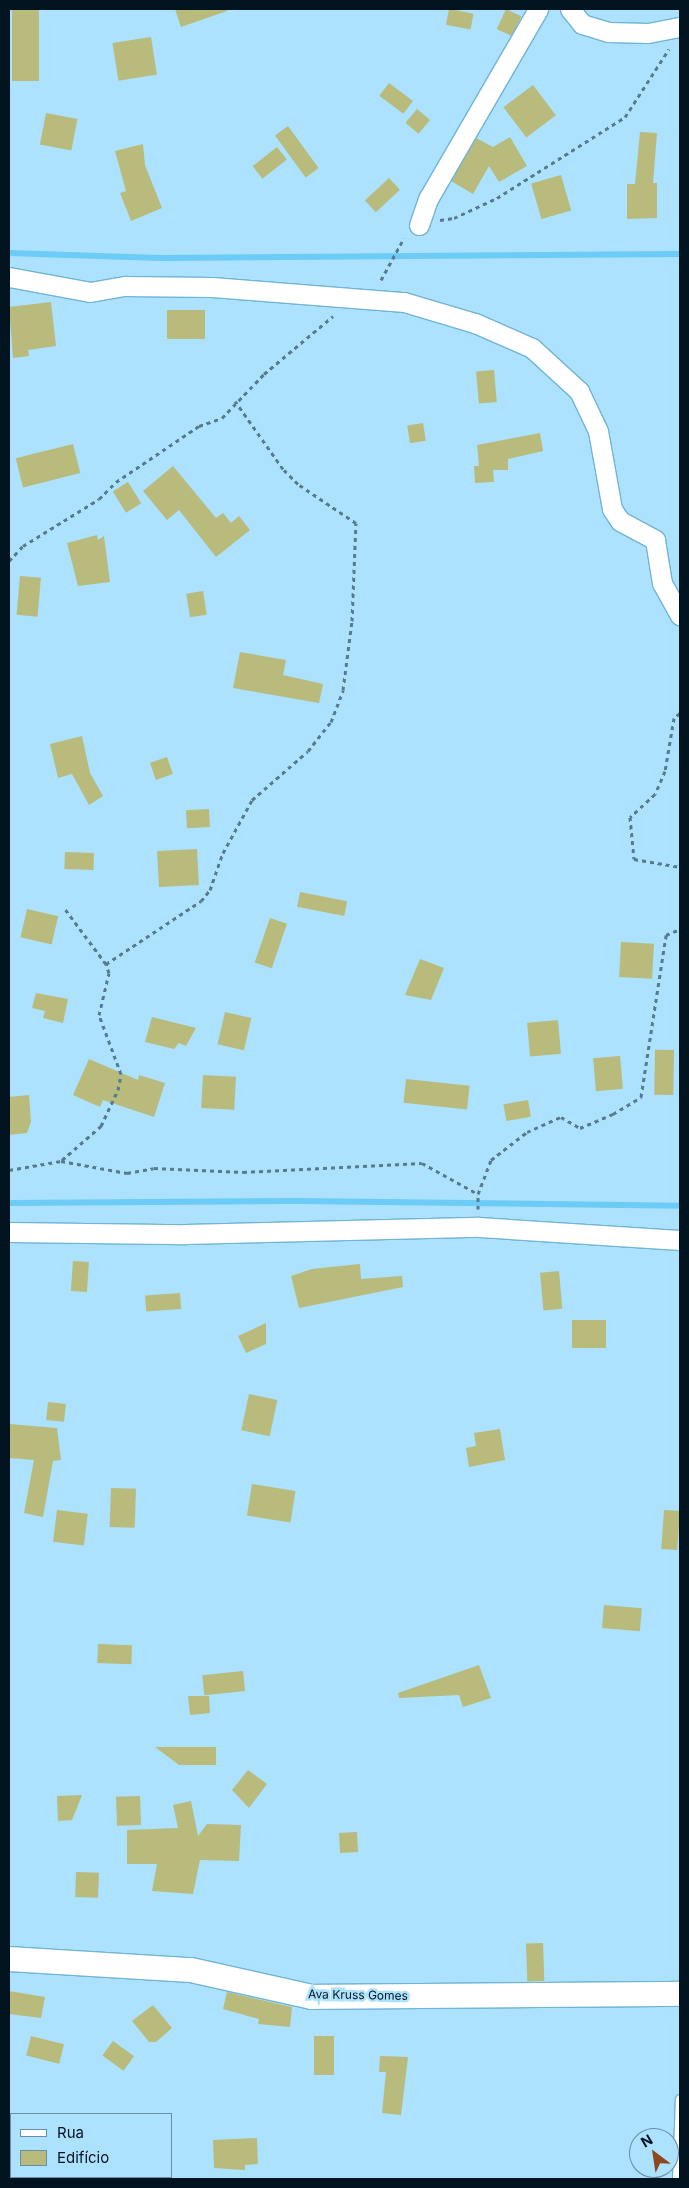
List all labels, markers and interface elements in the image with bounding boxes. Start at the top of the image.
street label: Ava Kruss Gomes [308,1987,408,2003]
legend [10,2113,172,2178]
text: Rua [57,2123,84,2142]
north arrow [629,2128,679,2178]
text: N [638,2131,655,2151]
text: Edifício [57,2148,109,2167]

